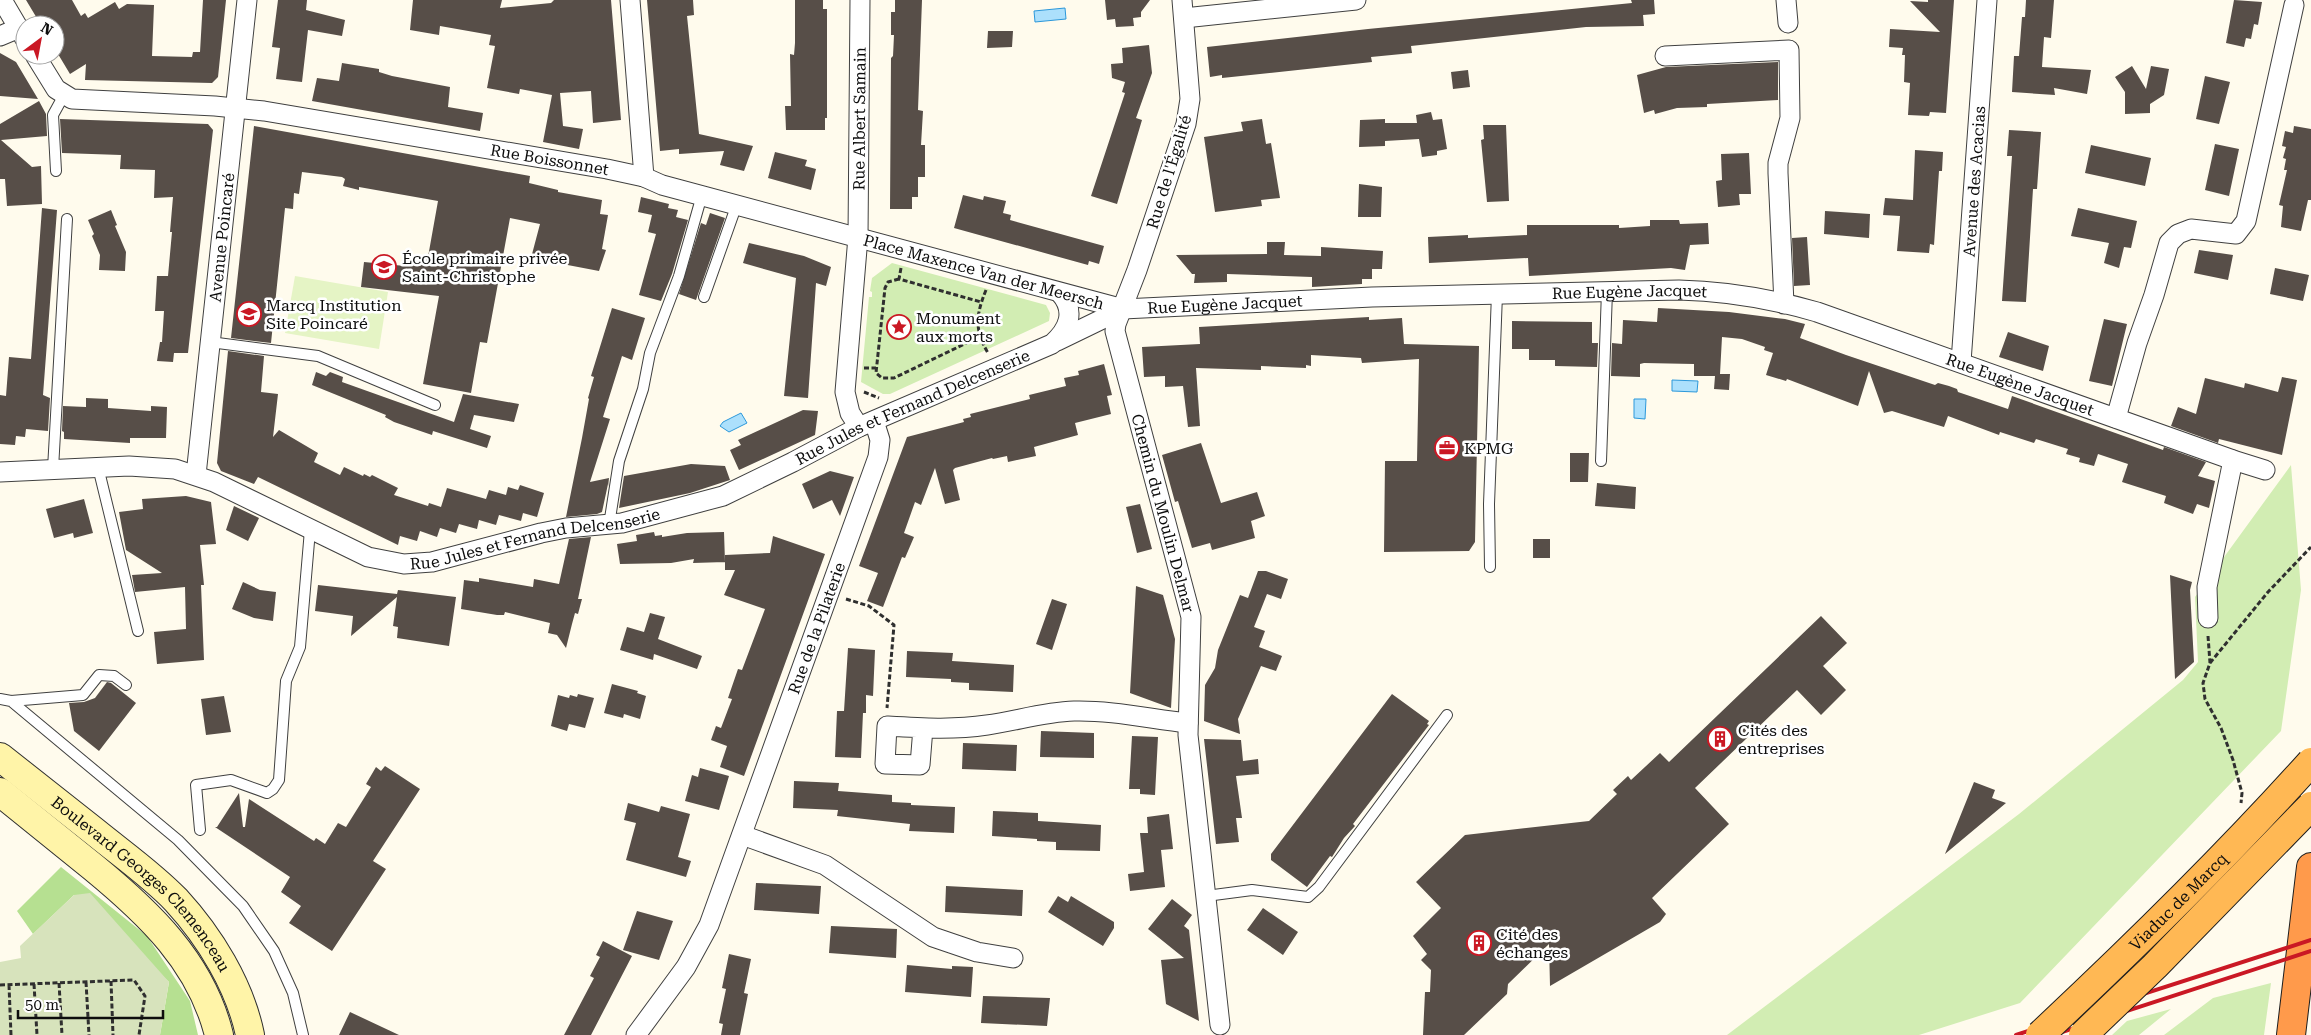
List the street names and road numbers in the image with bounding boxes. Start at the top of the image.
street label: Rue Albert Samain [849,47,869,191]
street label: Avenue des Acacias [1959,105,1989,258]
street label: Rue de l'Égalité [1143,113,1195,231]
street label: Rue Boissonnet [489,140,610,179]
street label: Avenue Poincaré [205,172,238,303]
street label: Place Maxence Van der Meersch [861,230,1106,313]
street label: Rue Eugène Jacquet [1552,280,1708,302]
street label: Rue Eugène Jacquet [1147,291,1303,317]
street label: Rue Jules et Fernand Delcenserie [792,345,1033,469]
street label: Rue Eugène Jacquet [1944,349,2096,419]
street label: Chemin du Moulin Delmar [1128,412,1199,615]
street label: Rue Jules et Fernand Delcenserie [409,504,662,573]
street label: Rue de la Pilaterie [784,560,849,696]
street label: Boulevard Georges Clemenceau [48,792,234,975]
street label: Viaduc de Marcq [2125,849,2231,954]

